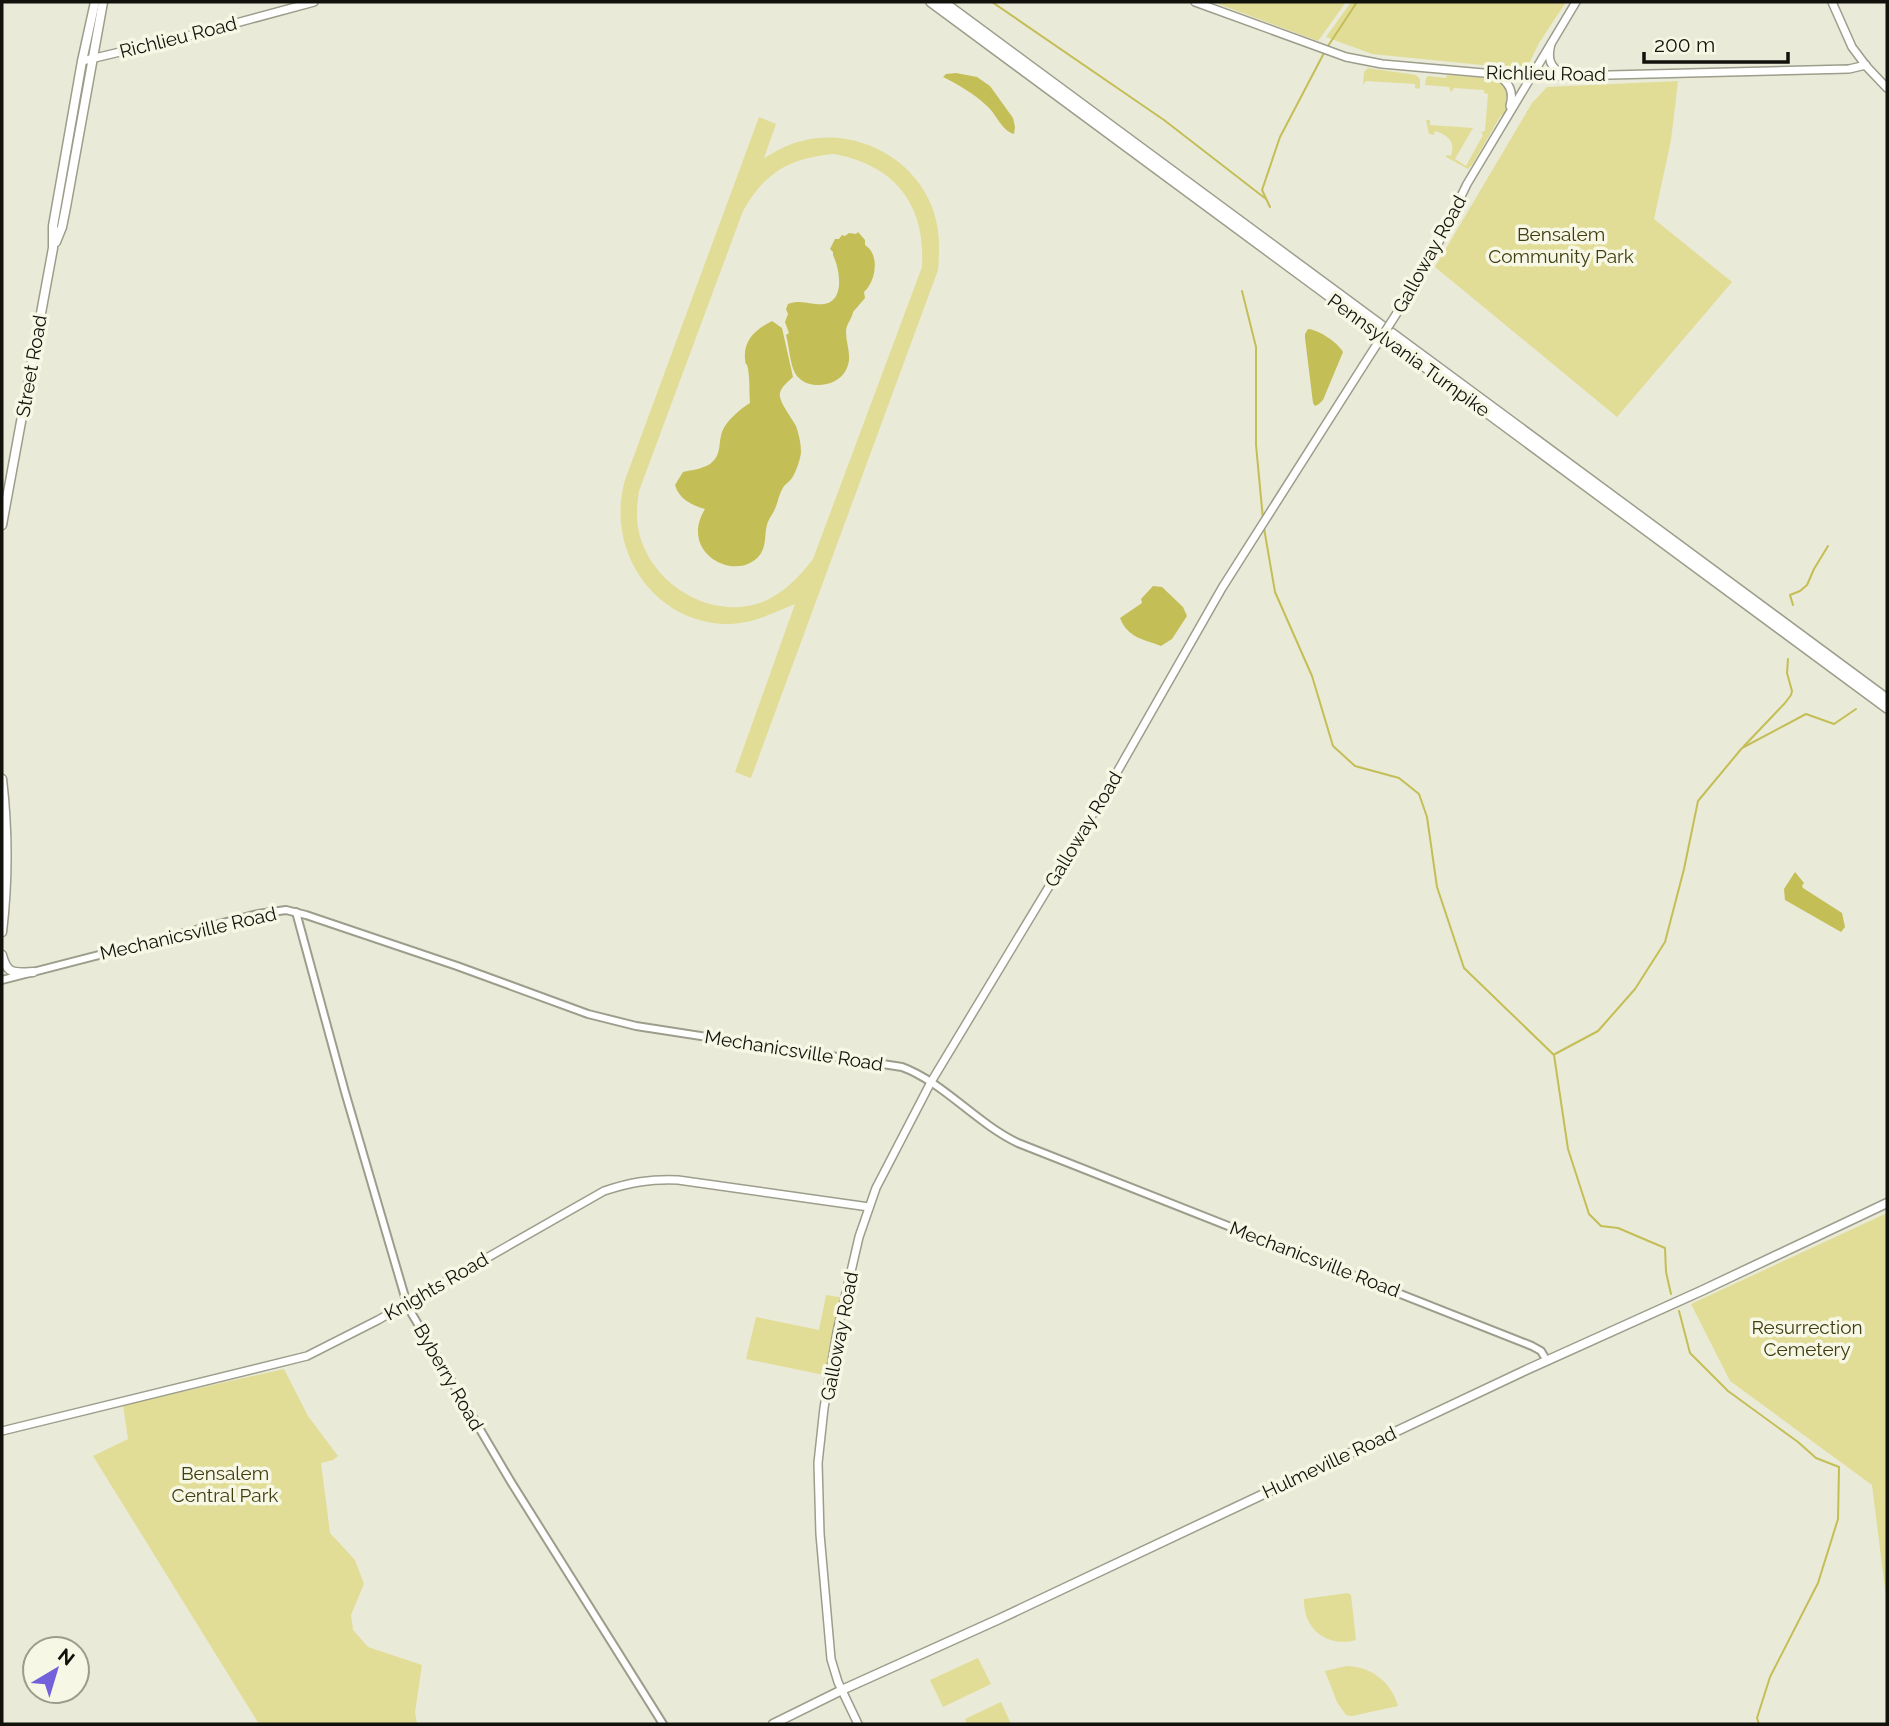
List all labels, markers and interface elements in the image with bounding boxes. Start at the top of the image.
street label: Richlieu Road [117,12,239,62]
scale bar [1644,21,1787,65]
text: 200 m [1654,32,1715,57]
street label: Richlieu Road [1486,61,1606,85]
street label: Galloway Road [1388,192,1470,316]
park label: Bensalem Community Park [1488,223,1634,267]
street label: Pennsylvania Turnpike [1324,289,1494,421]
street label: Street Road [11,313,51,419]
street label: Galloway Road [1040,767,1126,891]
street label: Mechanicsville Road [98,902,278,964]
street label: Mechanicsville Road [703,1025,885,1075]
street label: Mechanicsville Road [1227,1216,1403,1302]
street label: Knights Road [380,1247,492,1325]
street label: Galloway Road [816,1270,862,1402]
park label: Resurrection Cemetery [1751,1316,1863,1360]
street label: Byberry Road [410,1320,488,1434]
street label: Hulmeville Road [1259,1421,1399,1503]
park label: Bensalem Central Park [172,1462,278,1506]
north arrow [21,1635,91,1705]
text: N [54,1643,79,1670]

